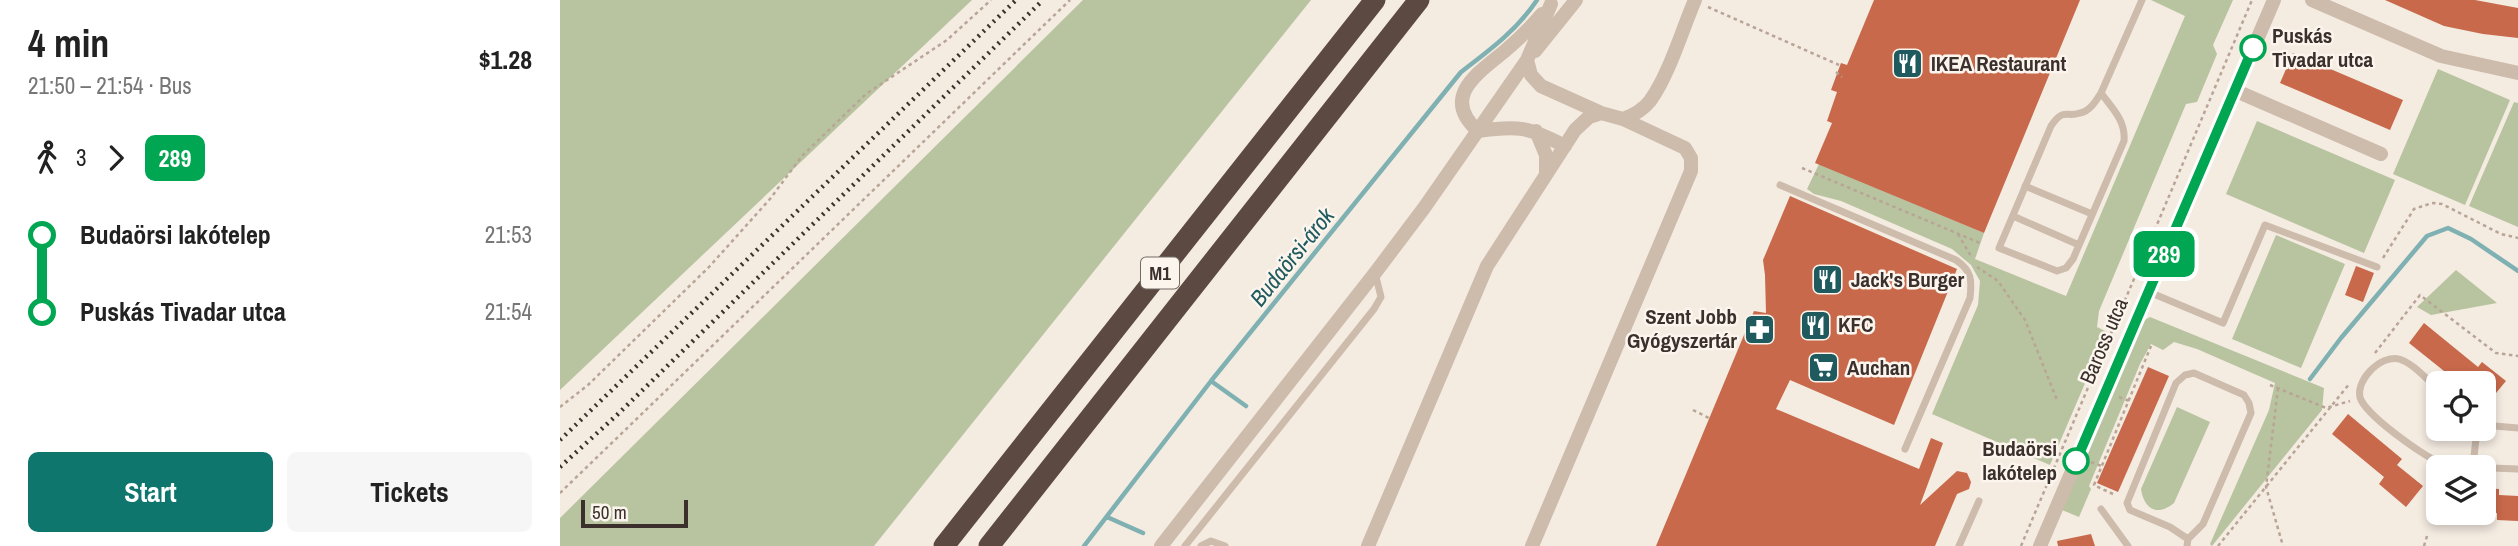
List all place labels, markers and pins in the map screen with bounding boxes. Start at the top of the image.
place label: Puskás Tivadar utca [2272,21,2374,74]
marker: Puskás Tivadar utca [2240,35,2266,61]
restaurant icon: IKEA Restaurant [1891,47,1925,81]
place label: IKEA Restaurant [1931,49,2067,78]
restaurant icon: Jack's Burger [1811,263,1845,297]
place label: Jack's Burger [1851,265,1965,294]
place label: Szent Jobb Gyógyszertár [1627,302,1737,355]
restaurant icon: KFC [1798,308,1832,342]
place label: KFC [1838,310,1873,339]
pharmacy icon: Szent Jobb Gyógyszertár [1743,312,1777,346]
supermarket icon: Auchan [1807,351,1841,385]
place label: Auchan [1847,353,1910,382]
place label: Budaörsi lakótelep [1982,434,2057,487]
marker: Budaörsi lakótelep [2063,448,2089,474]

